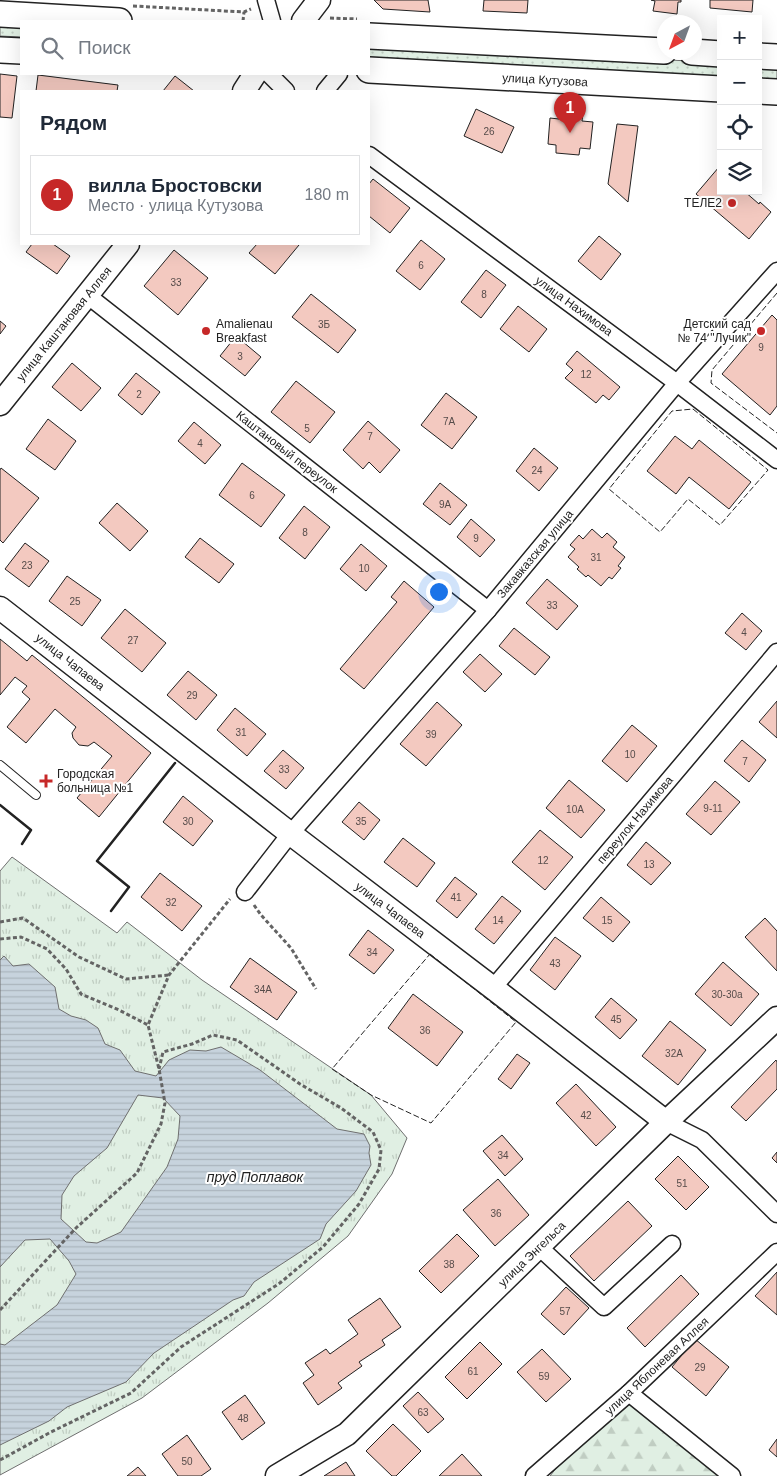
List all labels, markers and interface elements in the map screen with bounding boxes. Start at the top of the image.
north arrow [657,15,702,60]
map controls [717,15,762,195]
button: + [717,15,762,60]
search box [20,20,370,75]
icon: search [38,34,66,62]
text: Поиск [78,37,131,58]
button: − [717,60,762,105]
street label: улица Кутузова [502,71,589,89]
pin: 1 [554,92,586,133]
button: locate [717,105,762,150]
text: Рядом [40,111,107,134]
house number: 26 [483,126,495,137]
button: layers [717,150,762,195]
text: вилла Бростовски [88,175,262,196]
text: 1 [53,186,61,203]
text: 180 m [305,186,349,203]
place label: ТЕЛЕ2 [684,196,722,210]
text: Место · улица Кутузова [88,197,263,214]
marker: ТЕЛЕ2 [726,197,738,209]
house number: 6 [418,260,424,271]
street label: улица Каштановая Аллея [14,264,114,384]
street label: улица Нахимова [533,273,616,339]
house number: 33 [170,277,182,288]
house number: 8 [481,289,487,300]
place label: Amalienau Breakfast [216,317,273,345]
place label: Детский сад № 74 "Лучик" [677,317,751,345]
house number: 3Б [318,319,330,330]
marker: Amalienau Breakfast [200,325,212,337]
marker: Детский сад № 74 "Лучик" [755,325,767,337]
house number: 9 [758,342,764,353]
house number: 3 [237,351,243,362]
house number: 12 [580,369,592,380]
house number: 2 [136,389,142,400]
street label: Каштановый переулок [233,408,341,496]
house number: 7А [443,416,455,427]
house number: 5 [304,423,310,434]
house number: 7 [367,431,373,442]
house number: 4 [197,438,203,449]
house number: 24 [531,465,543,476]
house number: 6 [249,490,255,501]
house number: 9А [439,499,451,510]
street label: Закавказская улица [494,507,576,601]
house number: 8 [302,527,308,538]
house number: 9 [473,533,479,544]
house number: 31 [590,552,602,563]
house number: 23 [21,560,33,571]
house number: 10 [358,563,370,574]
your location [426,579,452,605]
house number: 25 [69,596,81,607]
house number: 33 [546,600,558,611]
house number: 4 [741,627,747,638]
street label: улица Чапаева [33,631,108,693]
house number: 27 [127,635,139,646]
house number: 29 [186,690,198,701]
house number: 31 [235,727,247,738]
house number: 39 [425,729,437,740]
house number: 10 [624,749,636,760]
house number: 7 [742,756,748,767]
house number: 33 [278,764,290,775]
place label: Городская больница №1 [57,767,134,795]
street label: переулок Нахимова [594,773,676,867]
marker: Городская больница №1 [39,774,53,788]
house number: 9-11 [703,803,723,814]
house number: 10А [566,804,584,815]
house number: 30 [182,816,194,827]
house number: 35 [355,816,367,827]
house number: 12 [537,855,549,866]
house number: 13 [643,859,655,870]
street label: улица Чапаева [352,879,428,941]
house number: 41 [450,892,462,903]
house number: 32 [165,897,177,908]
house number: 14 [492,915,504,926]
house number: 15 [601,915,613,926]
house number: 34 [366,947,378,958]
house number: 43 [549,958,561,969]
house number: 34А [254,984,272,995]
house number: 30-30а [711,989,743,1000]
house number: 45 [610,1014,622,1025]
house number: 36 [419,1025,431,1036]
house number: 32А [665,1048,683,1059]
house number: 42 [580,1110,592,1121]
house number: 34 [497,1150,509,1161]
water label: пруд Поплавок [207,1169,305,1185]
house number: 51 [676,1178,688,1189]
house number: 36 [490,1208,502,1219]
street label: улица Энгельса [496,1218,569,1290]
house number: 38 [443,1259,455,1270]
house number: 57 [559,1306,571,1317]
street label: улица Яблоневая Аллея [602,1314,712,1418]
house number: 29 [694,1362,706,1373]
house number: 61 [467,1366,479,1377]
house number: 59 [538,1371,550,1382]
house number: 63 [417,1407,429,1418]
house number: 48 [237,1413,249,1424]
house number: 50 [181,1456,193,1467]

